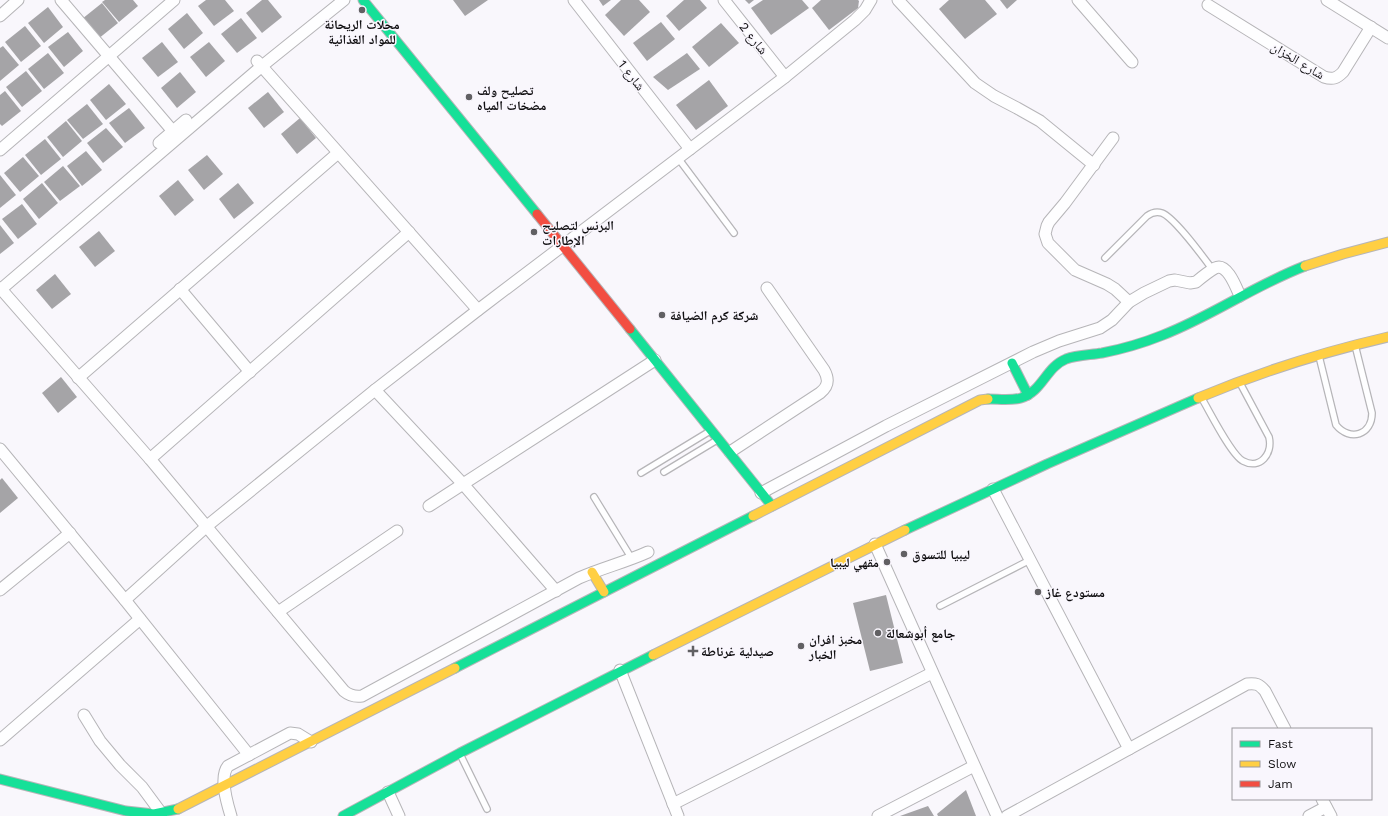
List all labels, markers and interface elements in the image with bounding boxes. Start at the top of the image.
marker: محلات الريحانة للمواد الغذائية [357,5,367,15]
place label: محلات الريحانة للمواد الغذائية [324,17,400,47]
street label: شارع 2 [735,19,771,59]
street label: شارع الخزان [1267,39,1327,84]
street label: شارع 1 [614,57,648,95]
place label: تصليح ولف مضخات المياه [477,83,546,113]
marker: تصليح ولف مضخات المياه [464,92,474,102]
place label: البرنس لتصليح الإطارات [542,218,614,248]
marker: البرنس لتصليح الإطارات [529,227,539,237]
place label: شركة كرم الضيافة [670,308,758,325]
marker: شركة كرم الضيافة [657,310,667,320]
place label: ليبيا للتسوق [912,547,970,563]
marker: ليبيا للتسوق [899,549,909,559]
place label: مقهي ليبيا [830,555,879,573]
marker: مقهي ليبيا [882,557,892,567]
place label: مستودع غاز [1045,585,1105,602]
marker: مستودع غاز [1033,587,1043,597]
place label: جامع أبوشعالة [886,626,955,643]
marker: جامع أبوشعالة [873,628,883,638]
place label: مخبز افران الخبار [808,632,862,662]
marker: مخبز افران الخبار [796,641,806,651]
place label: صيدلية غرناطة [701,644,774,659]
marker: صيدلية غرناطة [688,646,698,656]
legend [1232,728,1372,800]
text: Fast [1268,737,1293,751]
text: Slow [1268,757,1296,771]
text: Jam [1268,777,1293,791]

